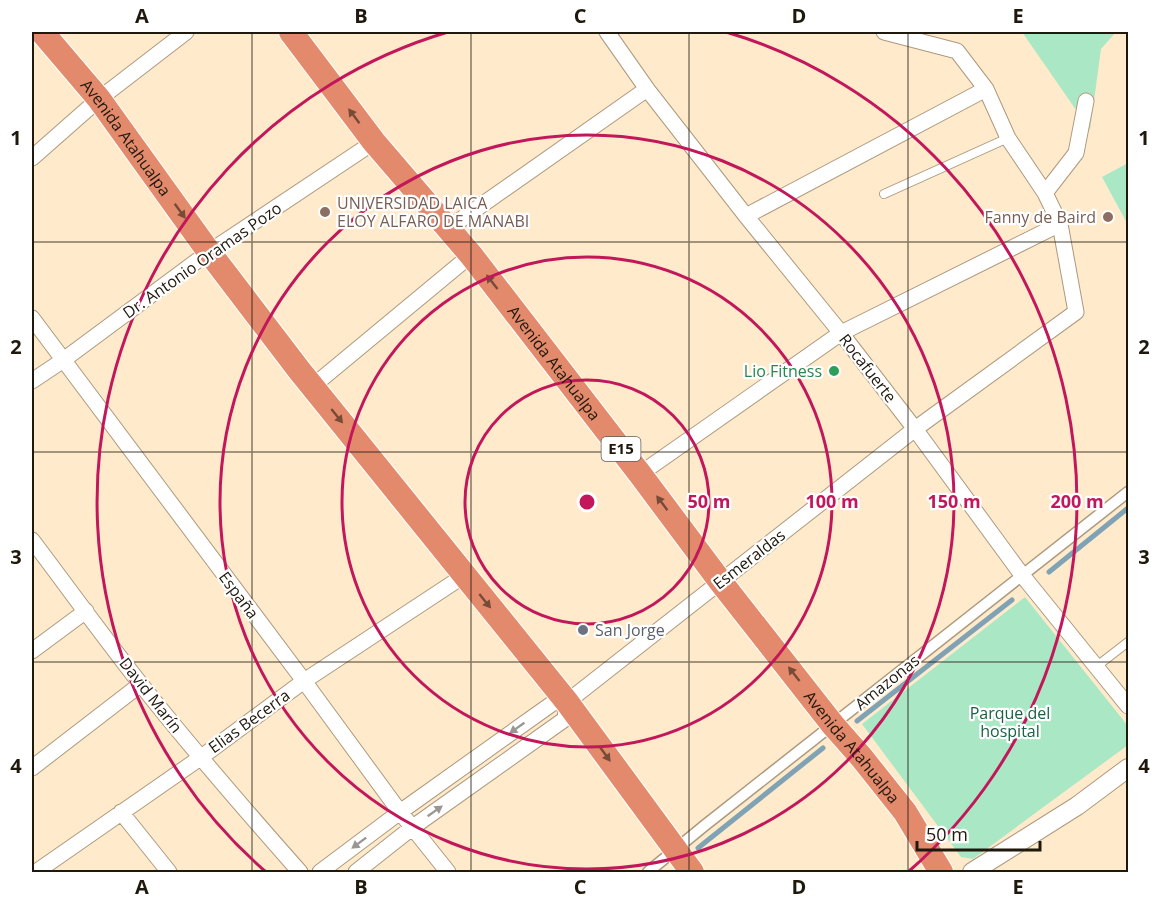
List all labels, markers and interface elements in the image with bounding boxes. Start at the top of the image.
text: A [135,2,149,29]
text: B [354,2,368,29]
text: C [574,2,587,29]
text: D [792,2,806,29]
text: E [1012,2,1024,29]
street label: Avenida Atahualpa [76,74,176,200]
one-way arrow [348,108,360,124]
text: 1 [10,124,22,151]
text: 1 [1138,124,1150,151]
place label: UNIVERSIDAD LAICA ELOY ALFARO DE MANABI [337,192,529,232]
street label: Dr. Antonio Oramas Pozo [118,197,286,323]
one-way arrow [174,203,186,219]
marker: UNIVERSIDAD LAICA ELOY ALFARO DE MANABI [318,205,332,219]
place label: Fanny de Baird [985,206,1096,228]
marker: Fanny de Baird [1101,210,1115,224]
one-way arrow [485,274,498,290]
street label: Avenida Atahualpa [503,301,606,425]
street label: Rocafuerte [834,329,902,407]
text: 2 [10,333,22,360]
text: 2 [1138,333,1150,360]
place label: Lio Fitness [744,360,822,382]
marker: Lio Fitness [827,364,841,378]
one-way arrow [330,408,343,424]
road number: E15 [602,437,640,461]
text: 50 m [688,489,730,513]
text: 100 m [805,489,859,513]
text: 150 m [927,489,981,513]
text: 200 m [1050,489,1104,513]
centre of rings [577,492,597,512]
one-way arrow [656,496,668,512]
street label: Esmeraldas [708,524,790,594]
text: 3 [10,543,22,570]
text: 3 [1138,543,1150,570]
street label: España [214,567,264,623]
one-way arrow [479,593,491,608]
place label: San Jorge [595,619,665,641]
marker: San Jorge [576,623,590,637]
street label: Amazonas [850,649,924,715]
street label: David Marín [115,653,187,737]
one-way arrow [788,667,800,682]
street label: Elias Becerra [204,684,294,758]
street label: Avenida Atahualpa [799,686,905,808]
park label: Parque del hospital [970,702,1050,742]
one-way arrow [510,722,525,734]
one-way arrow [599,746,611,762]
text: 4 [10,752,22,779]
text: 4 [1138,752,1150,779]
one-way arrow [428,806,443,818]
scale bar [917,814,1040,852]
text: 50 m [926,822,968,846]
one-way arrow [351,836,367,849]
text: A [135,873,149,900]
text: B [354,873,368,900]
text: C [574,873,587,900]
text: D [792,873,806,900]
text: E [1012,873,1024,900]

